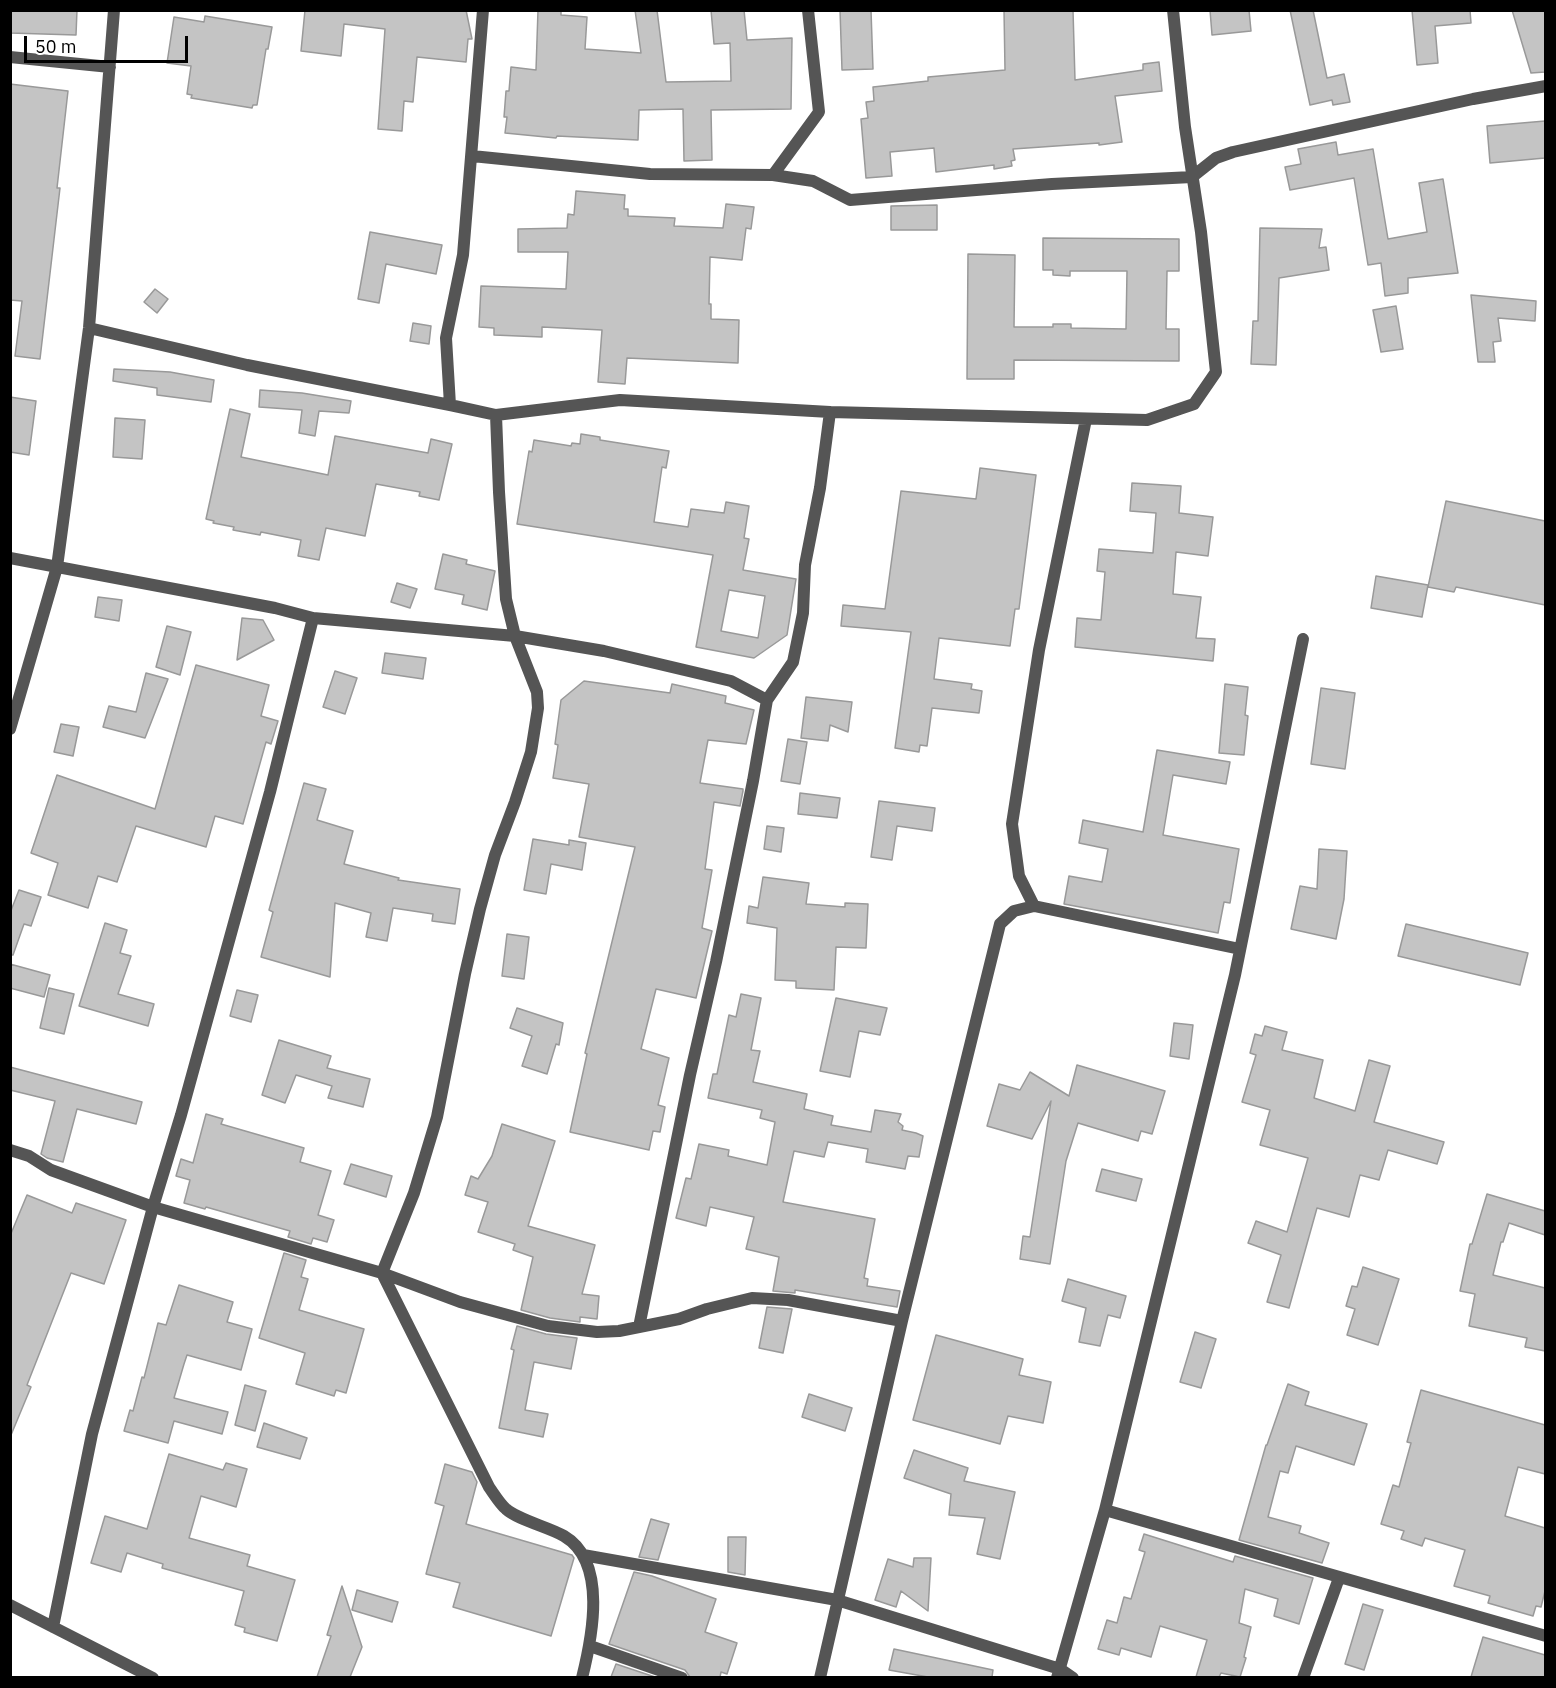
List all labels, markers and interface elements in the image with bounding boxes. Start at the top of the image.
scale bar [27,24,190,62]
text: 50 m [35,35,77,58]

